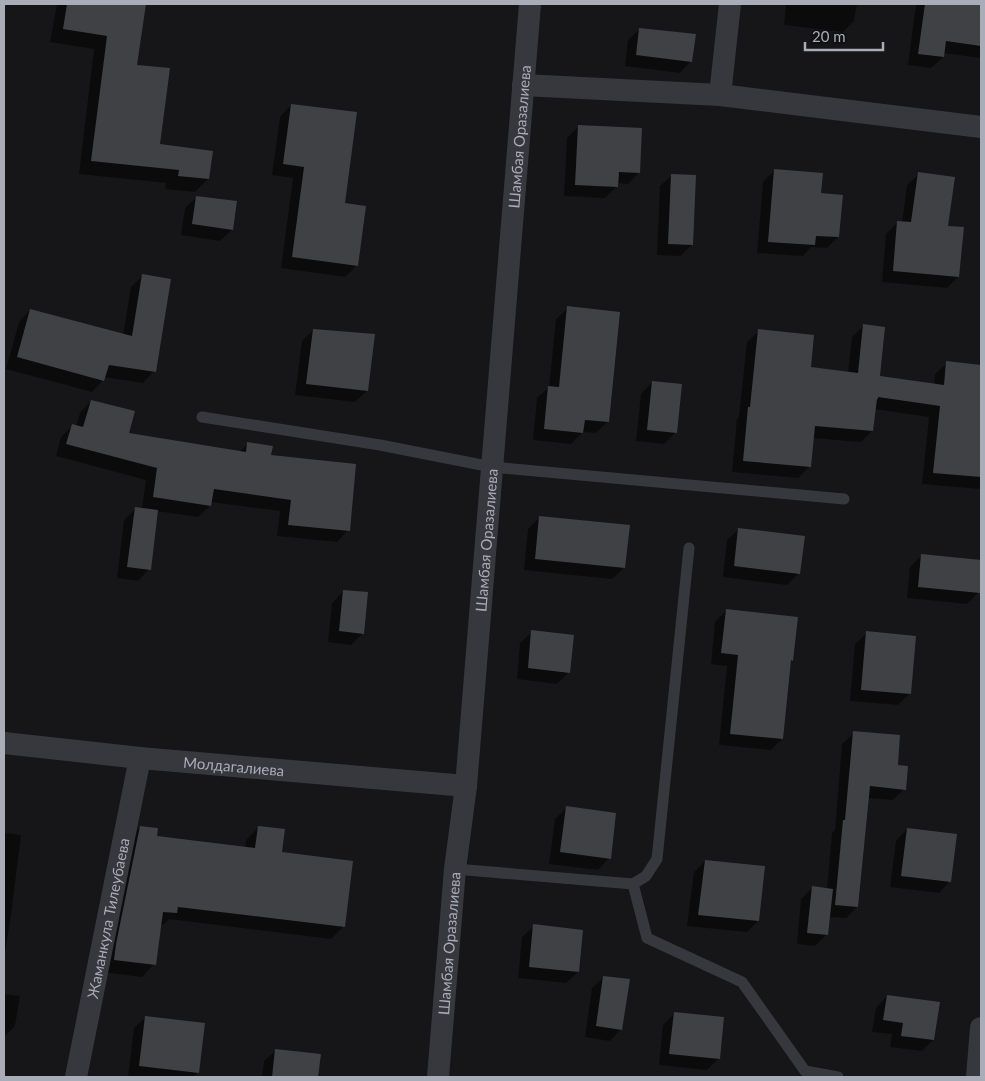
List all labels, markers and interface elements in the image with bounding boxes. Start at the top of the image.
scale bar [805,20,882,52]
text: 20 m [812,27,846,45]
street label: Шамбая Оразалиева [504,64,534,209]
street label: Шамбая Оразалиева [471,468,501,613]
street label: Молдагалиева [183,753,285,779]
street label: Жаманкула Тилеубаева [83,836,133,1000]
street label: Шамбая Оразалиева [434,871,464,1016]

